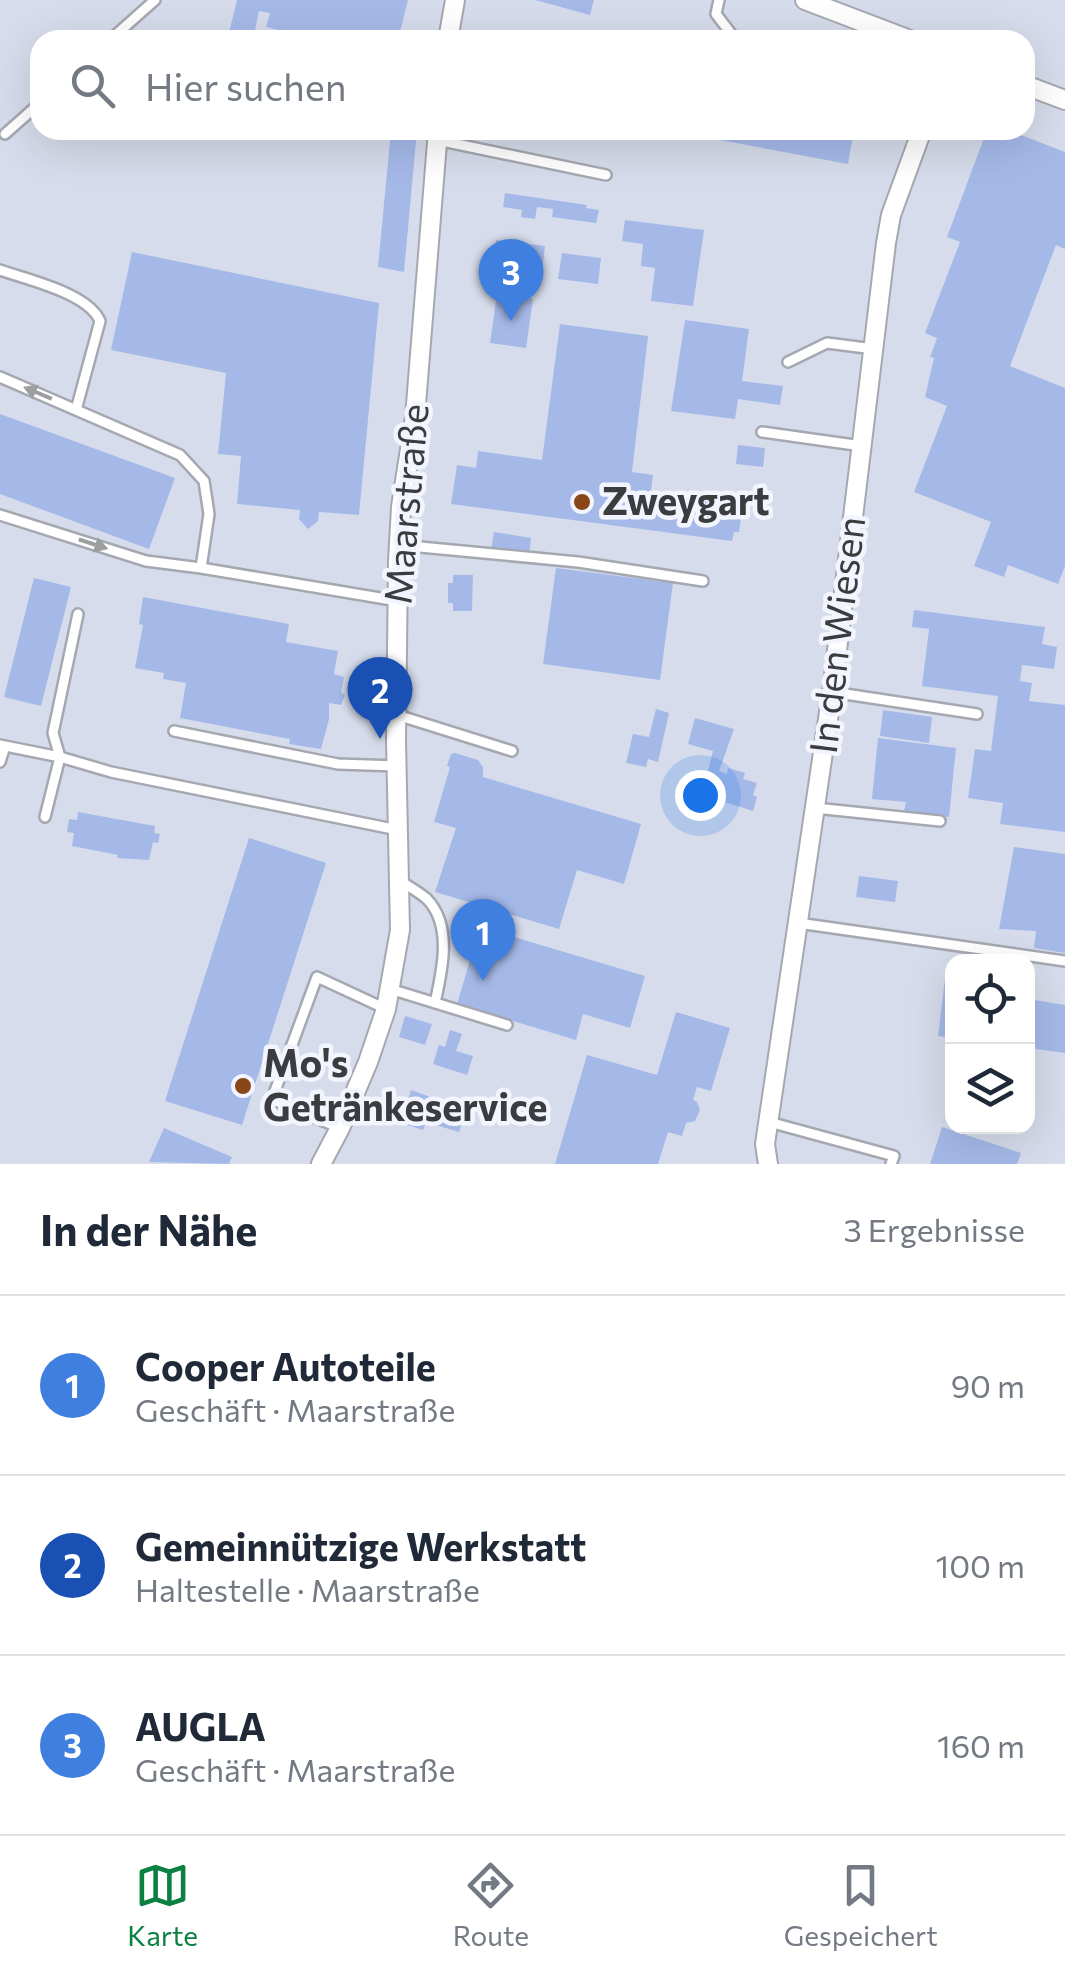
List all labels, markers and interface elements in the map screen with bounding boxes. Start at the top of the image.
search box [30,30,1035,140]
icon: search [65,58,120,113]
text: Hier suchen [145,62,347,109]
pin: 3 [478,238,544,321]
one-way arrow [23,385,53,401]
street label: Maarstraße [372,402,437,606]
place label: Zweygart [602,476,769,523]
marker: Zweygart [571,491,593,513]
street label: In den Wiesen [798,514,873,756]
one-way arrow [78,538,108,553]
pin: 2 [348,656,412,739]
your location [675,770,726,821]
pin: 1 [450,898,516,981]
map controls [945,954,1035,1134]
button: locate [945,954,1035,1044]
place label: Mo's Getränkeservice [263,1038,548,1129]
button: layers [945,1044,1035,1134]
marker: Mo's Getränkeservice [232,1075,254,1097]
text: In der Nähe [40,1203,257,1255]
text: 3 Ergebnisse [843,1209,1025,1249]
text: Cooper Autoteile [135,1342,436,1389]
text: 1 [65,1365,80,1405]
text: 90 m [951,1365,1025,1405]
text: Geschäft · Maarstraße [135,1389,455,1429]
text: Gemeinnützige Werkstatt [135,1522,586,1569]
text: 2 [63,1545,82,1585]
text: 100 m [936,1545,1025,1585]
text: Haltestelle · Maarstraße [135,1569,480,1609]
text: AUGLA [135,1702,266,1749]
text: 3 [63,1725,82,1765]
text: 160 m [937,1725,1025,1765]
text: Geschäft · Maarstraße [135,1749,455,1789]
tab: Karte [127,1858,198,1952]
tab: Route [453,1858,529,1952]
tab: Gespeichert [784,1858,938,1952]

